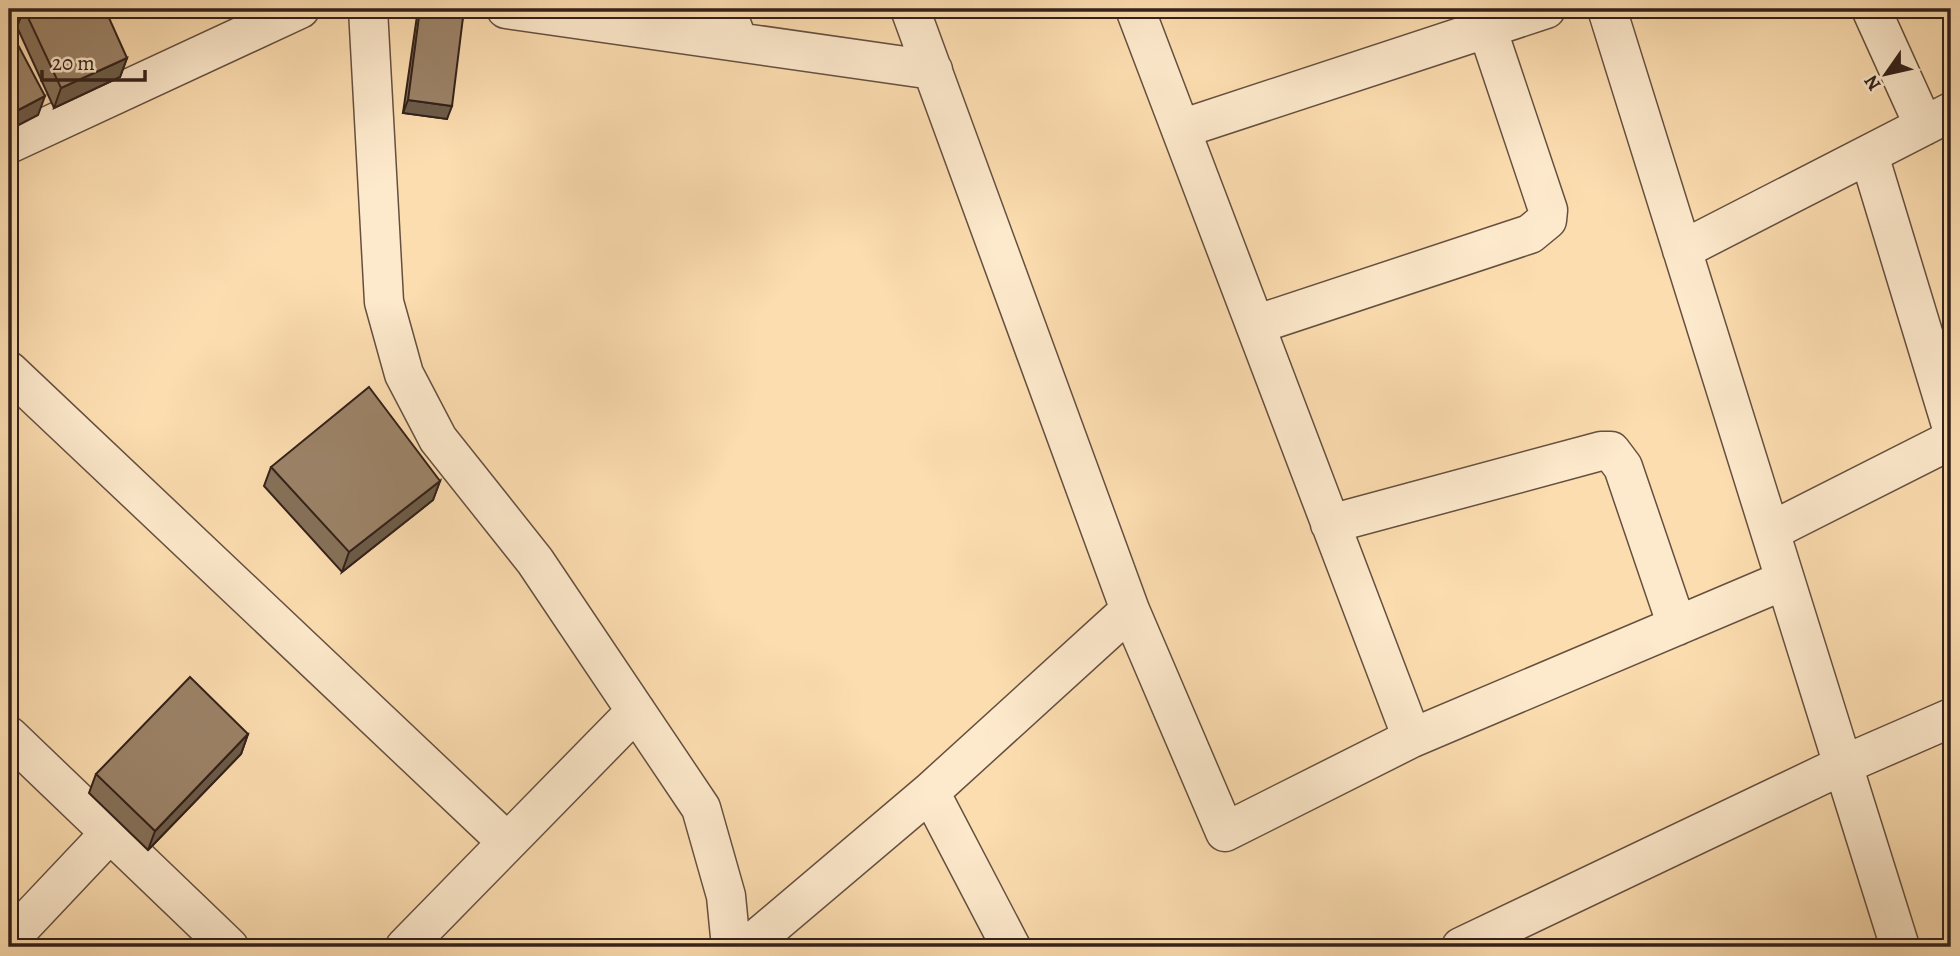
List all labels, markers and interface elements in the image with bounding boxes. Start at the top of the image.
scale bar [42,38,145,82]
north arrow [1852,38,1922,108]
text: 20 m [52,49,95,77]
text: N [1858,70,1887,96]

